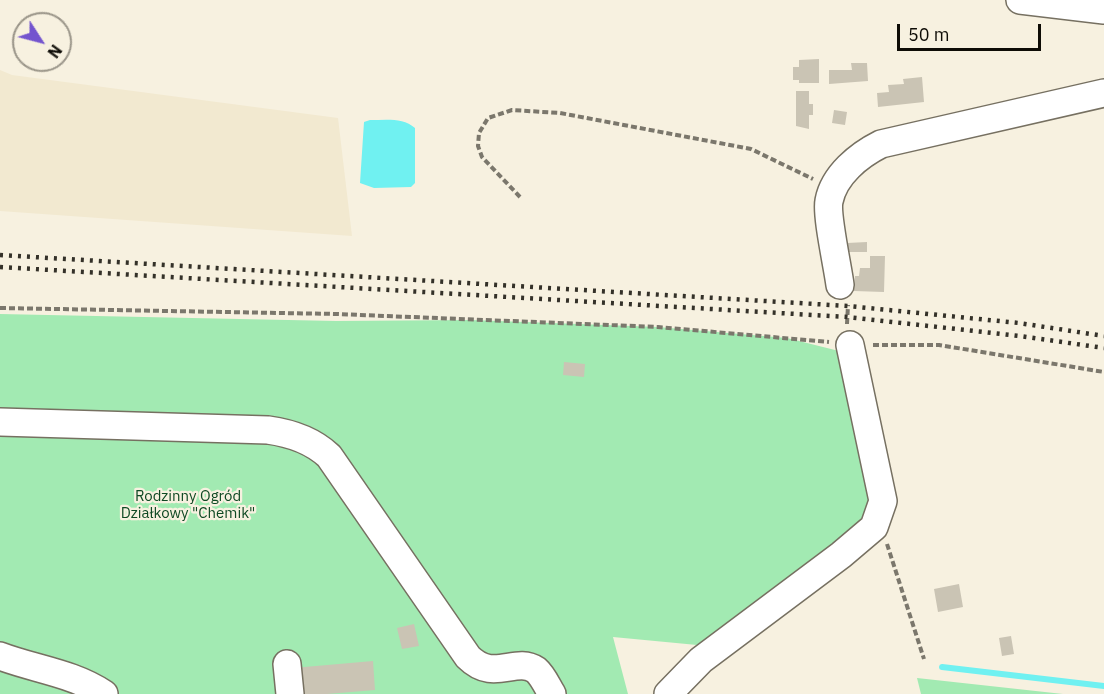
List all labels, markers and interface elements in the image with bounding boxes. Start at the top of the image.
north arrow [12,12,72,72]
scale bar [900,12,1044,50]
text: 50 m [908,23,950,46]
text: N [43,41,66,62]
park label: Rodzinny Ogród Działkowy "Chemik" [121,488,255,523]

